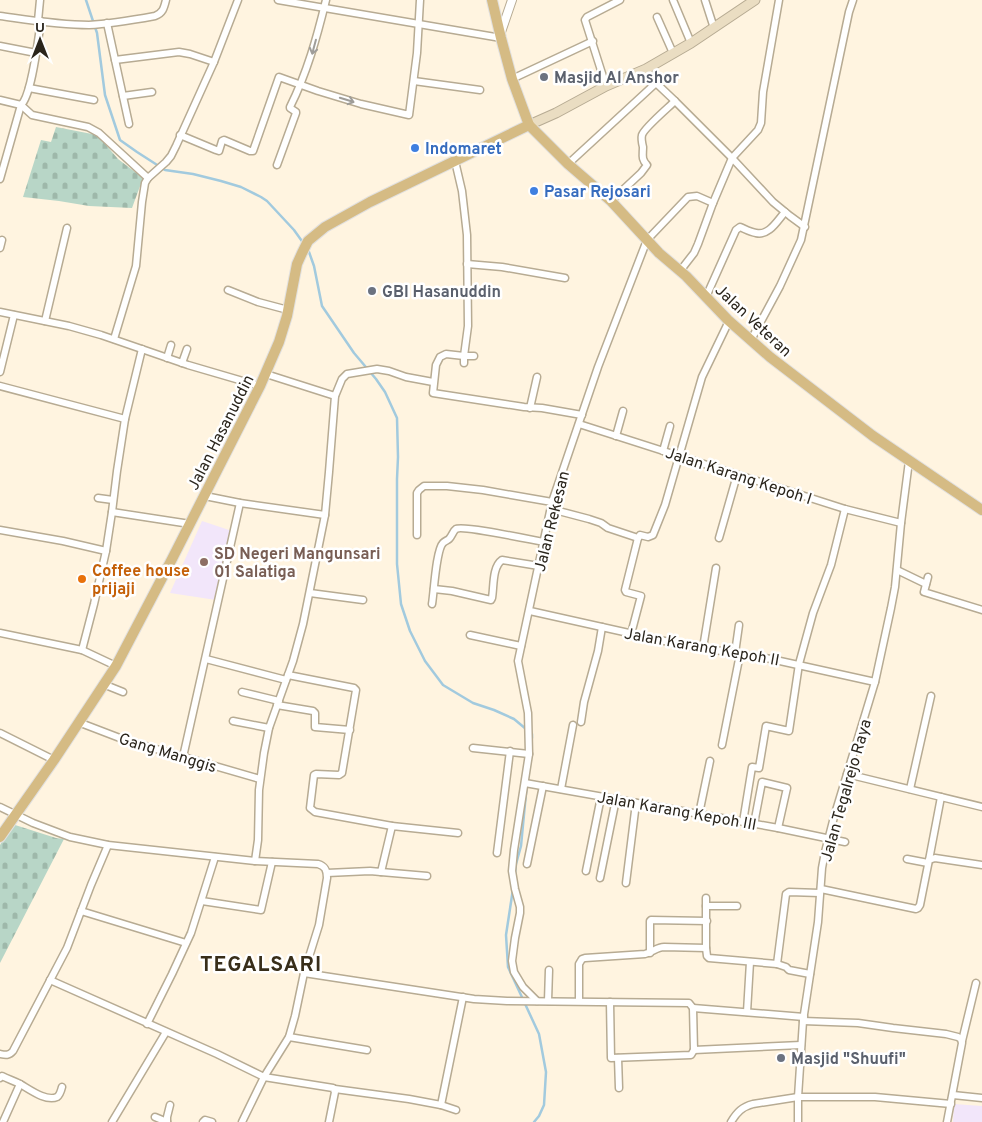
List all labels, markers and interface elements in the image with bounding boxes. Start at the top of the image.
north arrow [15,15,65,65]
text: U [35,20,45,37]
one-way arrow [308,39,318,55]
place label: Masjid Al Anshor [554,69,679,89]
marker: Masjid Al Anshor [538,71,550,83]
one-way arrow [339,96,355,106]
place label: Indomaret [425,140,502,160]
marker: Indomaret [409,142,421,154]
place label: Pasar Rejosari [544,183,651,203]
marker: Pasar Rejosari [528,185,540,197]
street label: Jalan Veteran [710,281,795,362]
place label: GBI Hasanuddin [382,283,501,303]
marker: GBI Hasanuddin [366,285,378,297]
street label: Jalan Hasanuddin [184,372,259,494]
street label: Jalan Karang Kepoh I [663,444,814,510]
street label: Jalan Rekesan [531,469,575,574]
place label: SD Negeri Mangunsari 01 Salatiga [214,545,381,583]
marker: SD Negeri Mangunsari 01 Salatiga [198,556,210,568]
place label: Coffee house prijaji [92,562,190,600]
marker: Coffee house prijaji [76,573,88,585]
street label: Jalan Karang Kepoh II [623,624,781,671]
street label: Jalan Tegalrejo Raya [817,717,877,864]
street label: Gang Manggis [116,730,219,778]
street label: Jalan Karang Kepoh III [595,788,758,836]
district label: TEGALSARI [200,952,322,979]
place label: Masjid "Shuufi" [791,1050,906,1070]
marker: Masjid "Shuufi" [775,1052,787,1064]

